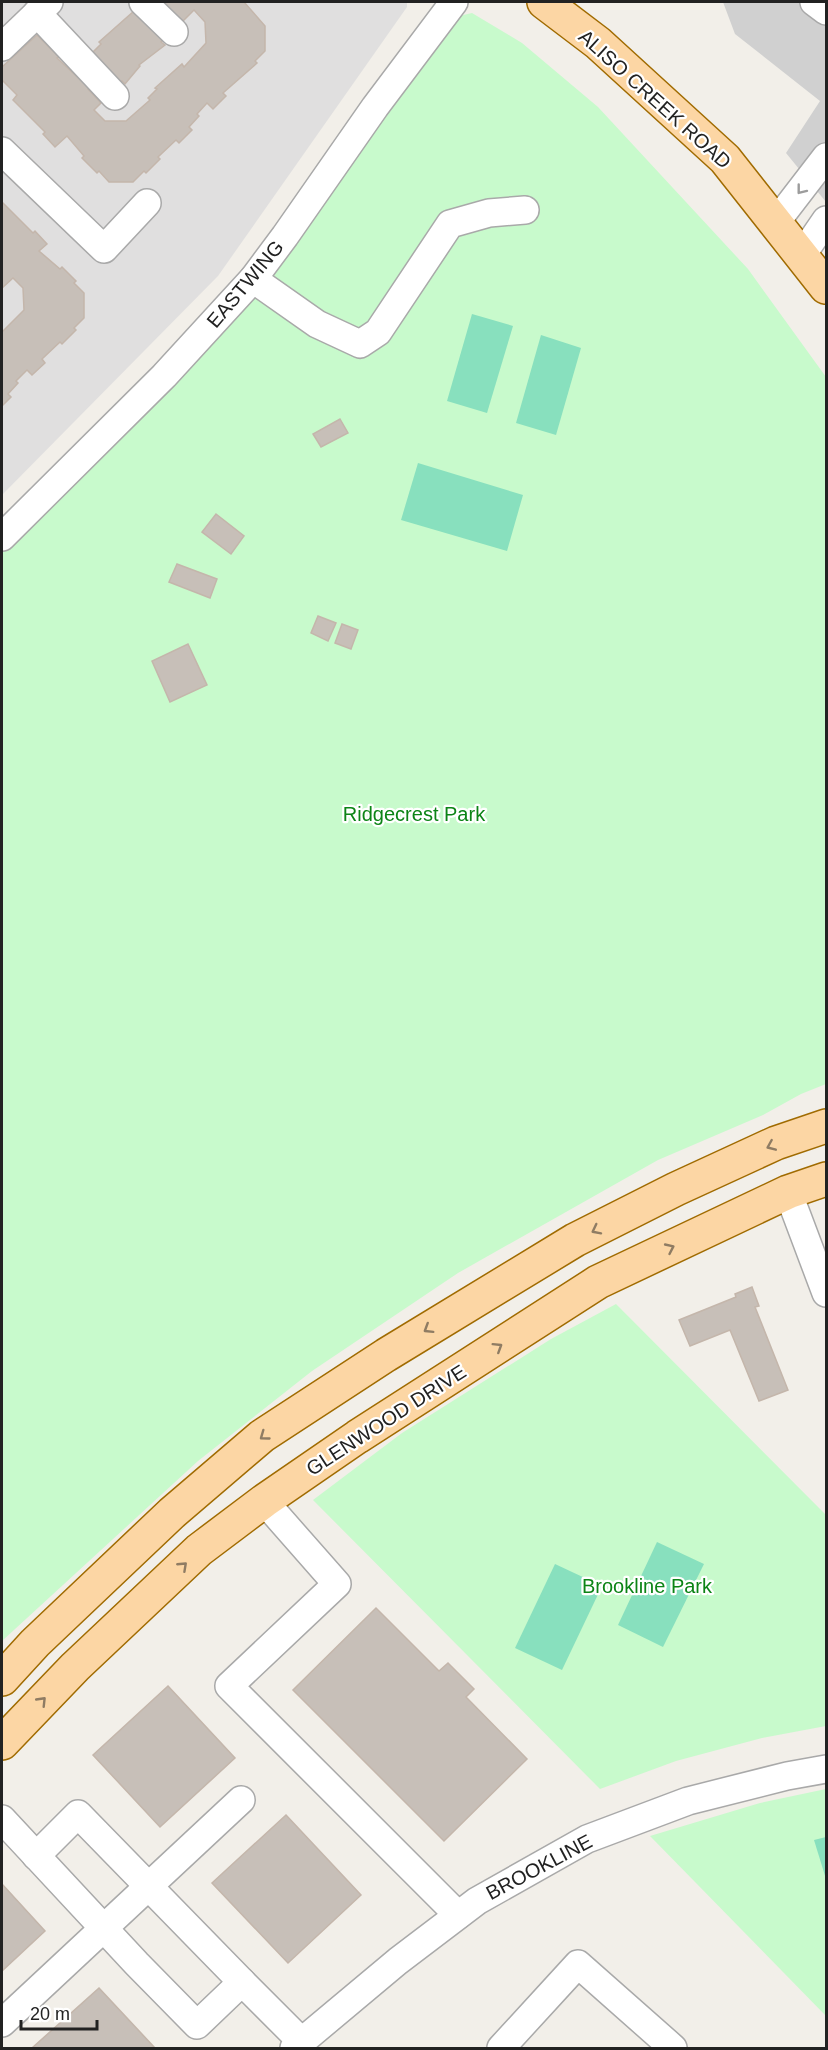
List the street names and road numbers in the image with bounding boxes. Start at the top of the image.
street label: ALISO CREEK ROAD [575,25,735,173]
street label: EASTWING [202,236,288,332]
street label: GLENWOOD DRIVE [302,1360,470,1480]
street label: BROOKLINE [482,1830,596,1904]

